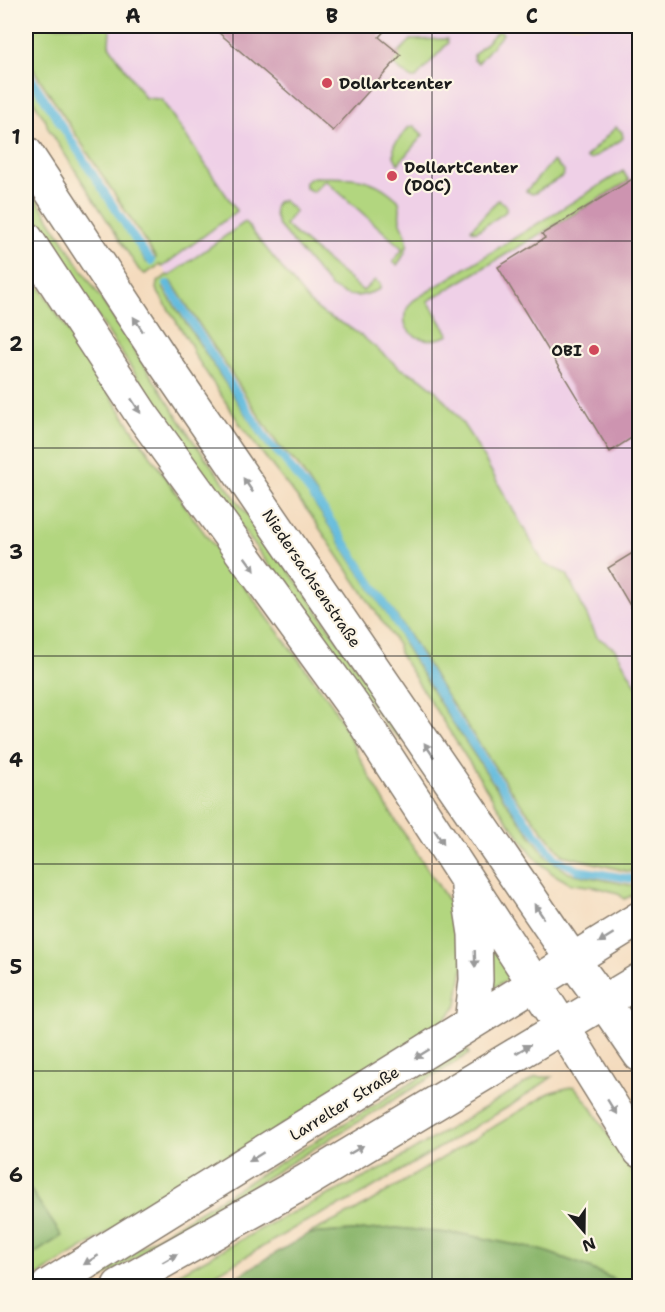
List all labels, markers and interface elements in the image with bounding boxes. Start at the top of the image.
text: A [125,3,141,29]
text: B [326,3,338,29]
text: C [526,3,538,29]
place label: Dollartcenter [339,73,453,94]
marker: Dollartcenter [320,76,334,90]
text: 1 [11,124,21,150]
place label: DollartCenter (DOC) [404,157,519,196]
marker: DollartCenter (DOC) [385,169,399,183]
one-way arrow [133,315,144,332]
text: 2 [9,331,23,357]
place label: OBI [551,340,582,361]
marker: OBI [587,343,601,357]
one-way arrow [130,398,141,414]
one-way arrow [242,477,254,493]
street label: Niedersachsenstraße [257,505,366,652]
text: 3 [9,539,23,565]
one-way arrow [244,555,256,571]
one-way arrow [424,742,435,758]
text: 4 [9,747,23,773]
one-way arrow [433,828,445,844]
one-way arrow [534,903,545,919]
one-way arrow [598,933,614,944]
one-way arrow [471,950,480,969]
text: 5 [10,954,22,980]
one-way arrow [515,1044,531,1055]
one-way arrow [414,1049,430,1060]
street label: Larrelter Straße [285,1061,403,1146]
one-way arrow [606,1098,618,1114]
one-way arrow [348,1145,364,1156]
one-way arrow [248,1152,264,1163]
text: 6 [9,1162,23,1188]
north arrow [554,1201,614,1261]
text: N [579,1233,599,1257]
one-way arrow [162,1252,178,1263]
one-way arrow [83,1255,99,1266]

